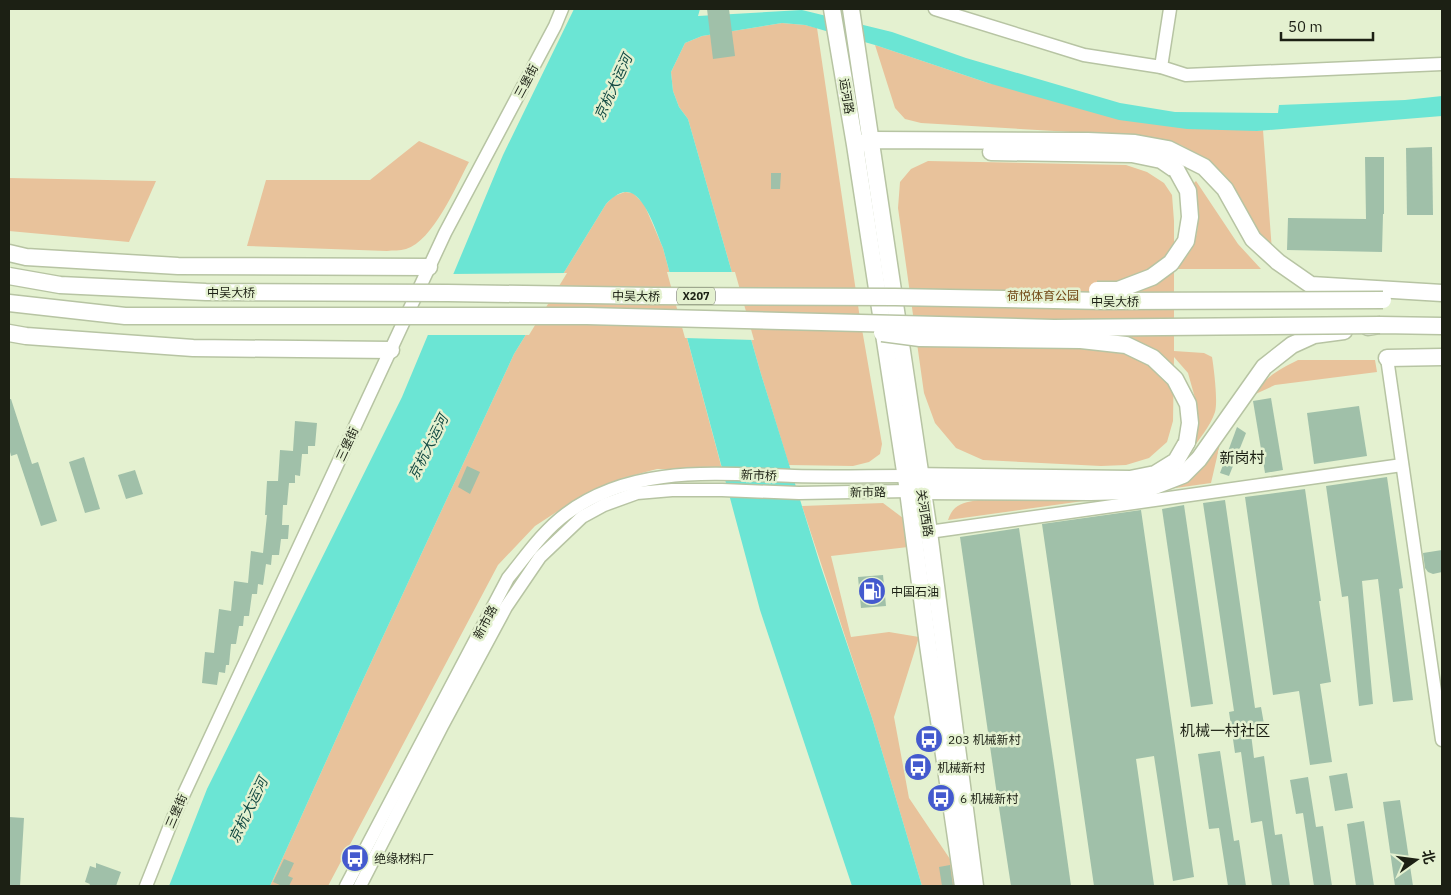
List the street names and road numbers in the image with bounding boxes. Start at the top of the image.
street label: 三堡街 [511,62,541,100]
street label: 运河路 [837,77,857,115]
street label: 中吴大桥 [207,285,255,300]
street label: 中吴大桥 [612,288,660,304]
road number: X207 [677,288,715,304]
street label: 中吴大桥 [1091,294,1139,309]
street label: 三堡街 [333,425,361,463]
street label: 新市桥 [741,467,777,483]
street label: 新市路 [850,484,886,500]
street label: 关河西路 [914,488,936,538]
street label: 新市路 [470,603,500,641]
street label: 三堡街 [162,791,190,831]

